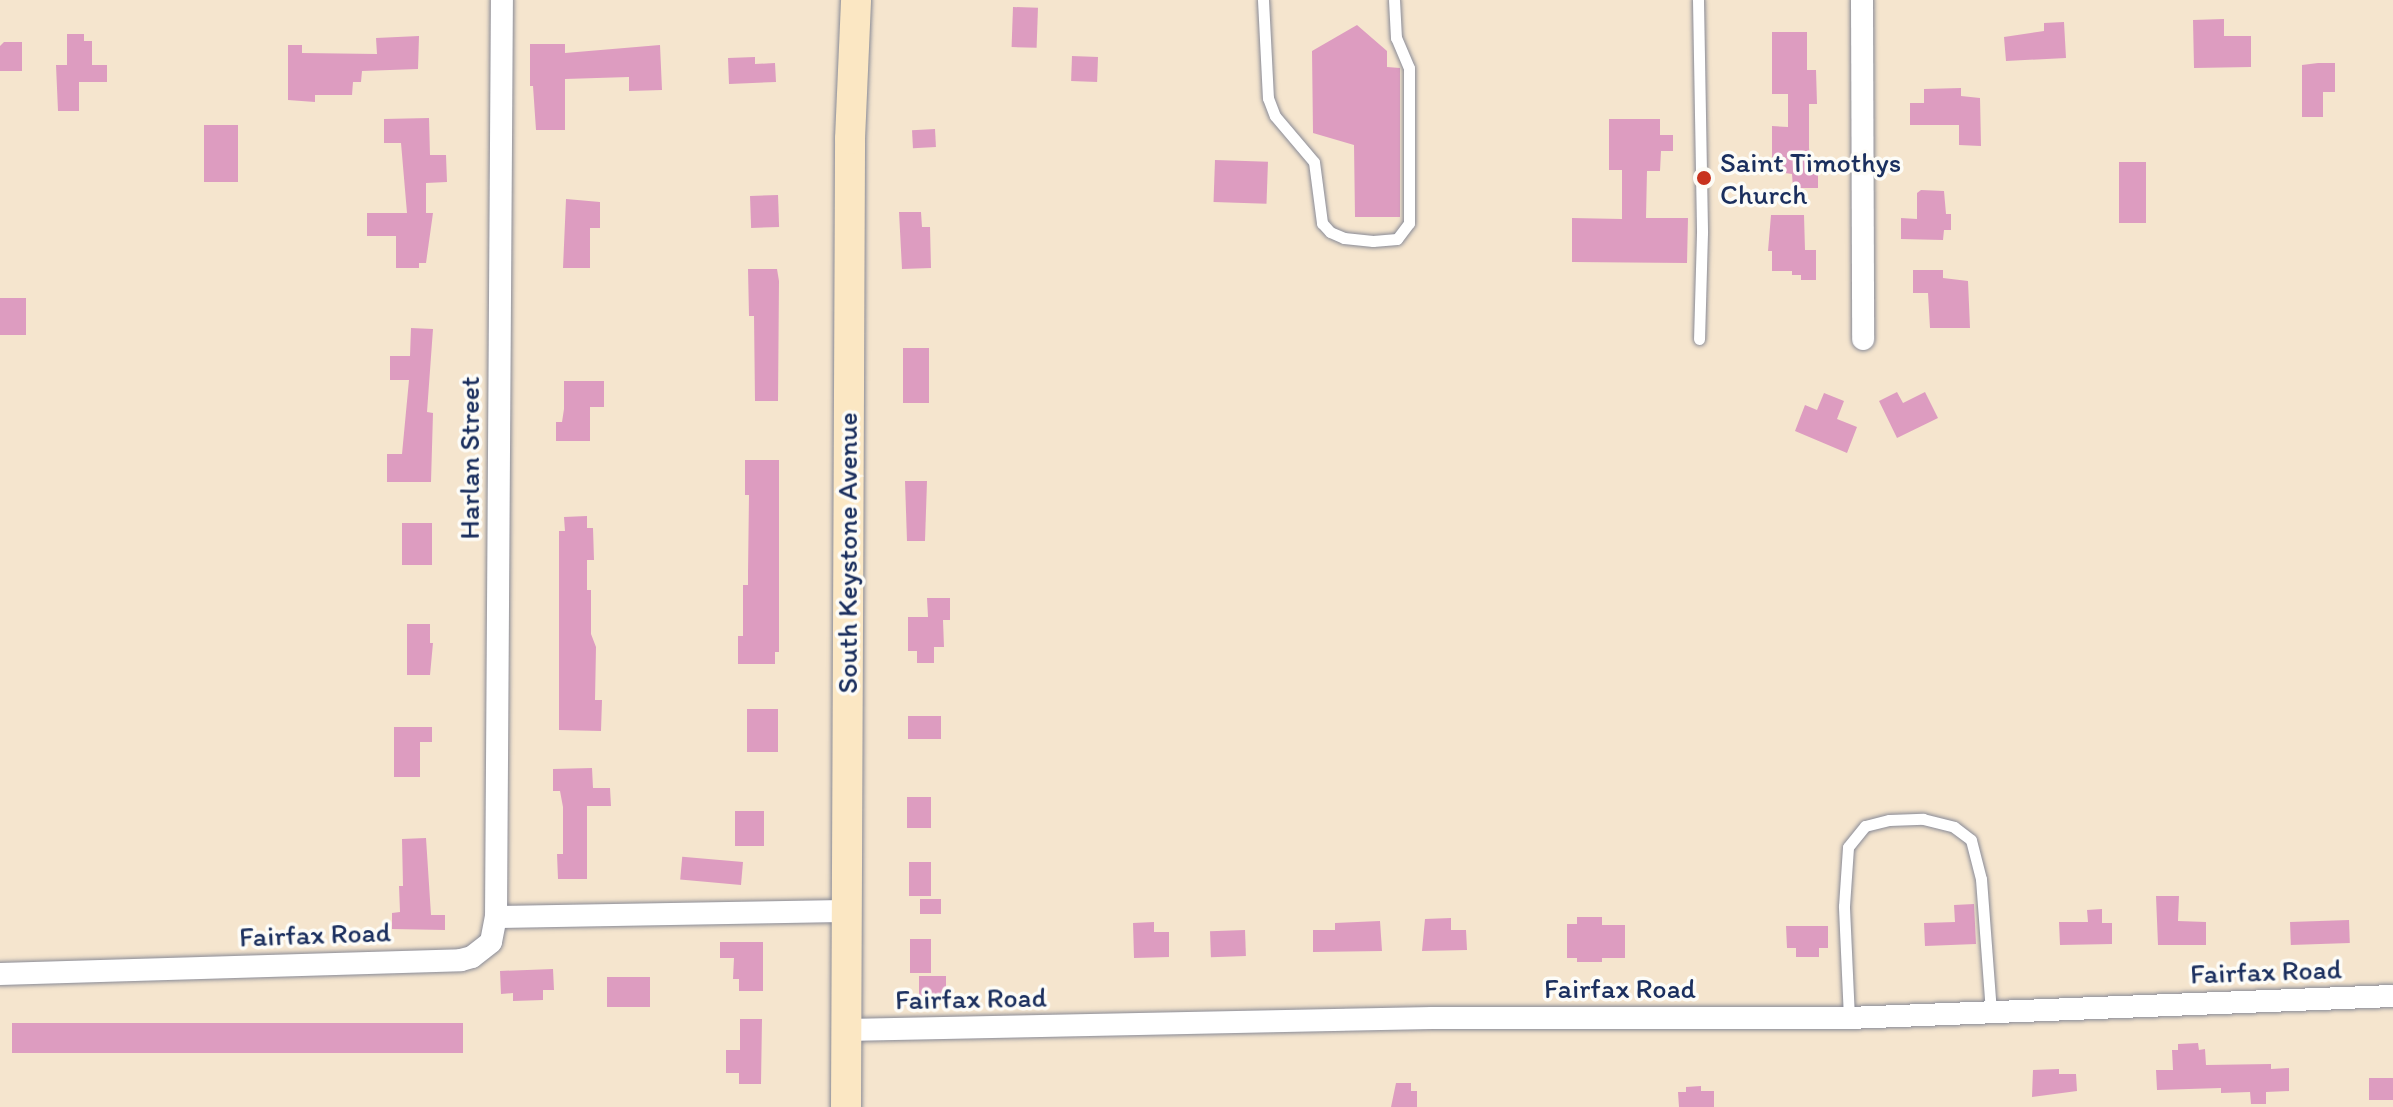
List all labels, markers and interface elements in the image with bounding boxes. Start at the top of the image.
place label: Saint Timothys Church [1720,145,1902,211]
marker: Saint Timothys Church [1695,169,1713,187]
street label: Harlan Street [452,377,486,539]
street label: South Keystone Avenue [830,412,864,694]
street label: Fairfax Road [239,915,391,953]
street label: Fairfax Road [2190,952,2342,990]
street label: Fairfax Road [1544,971,1696,1005]
street label: Fairfax Road [895,980,1047,1016]

